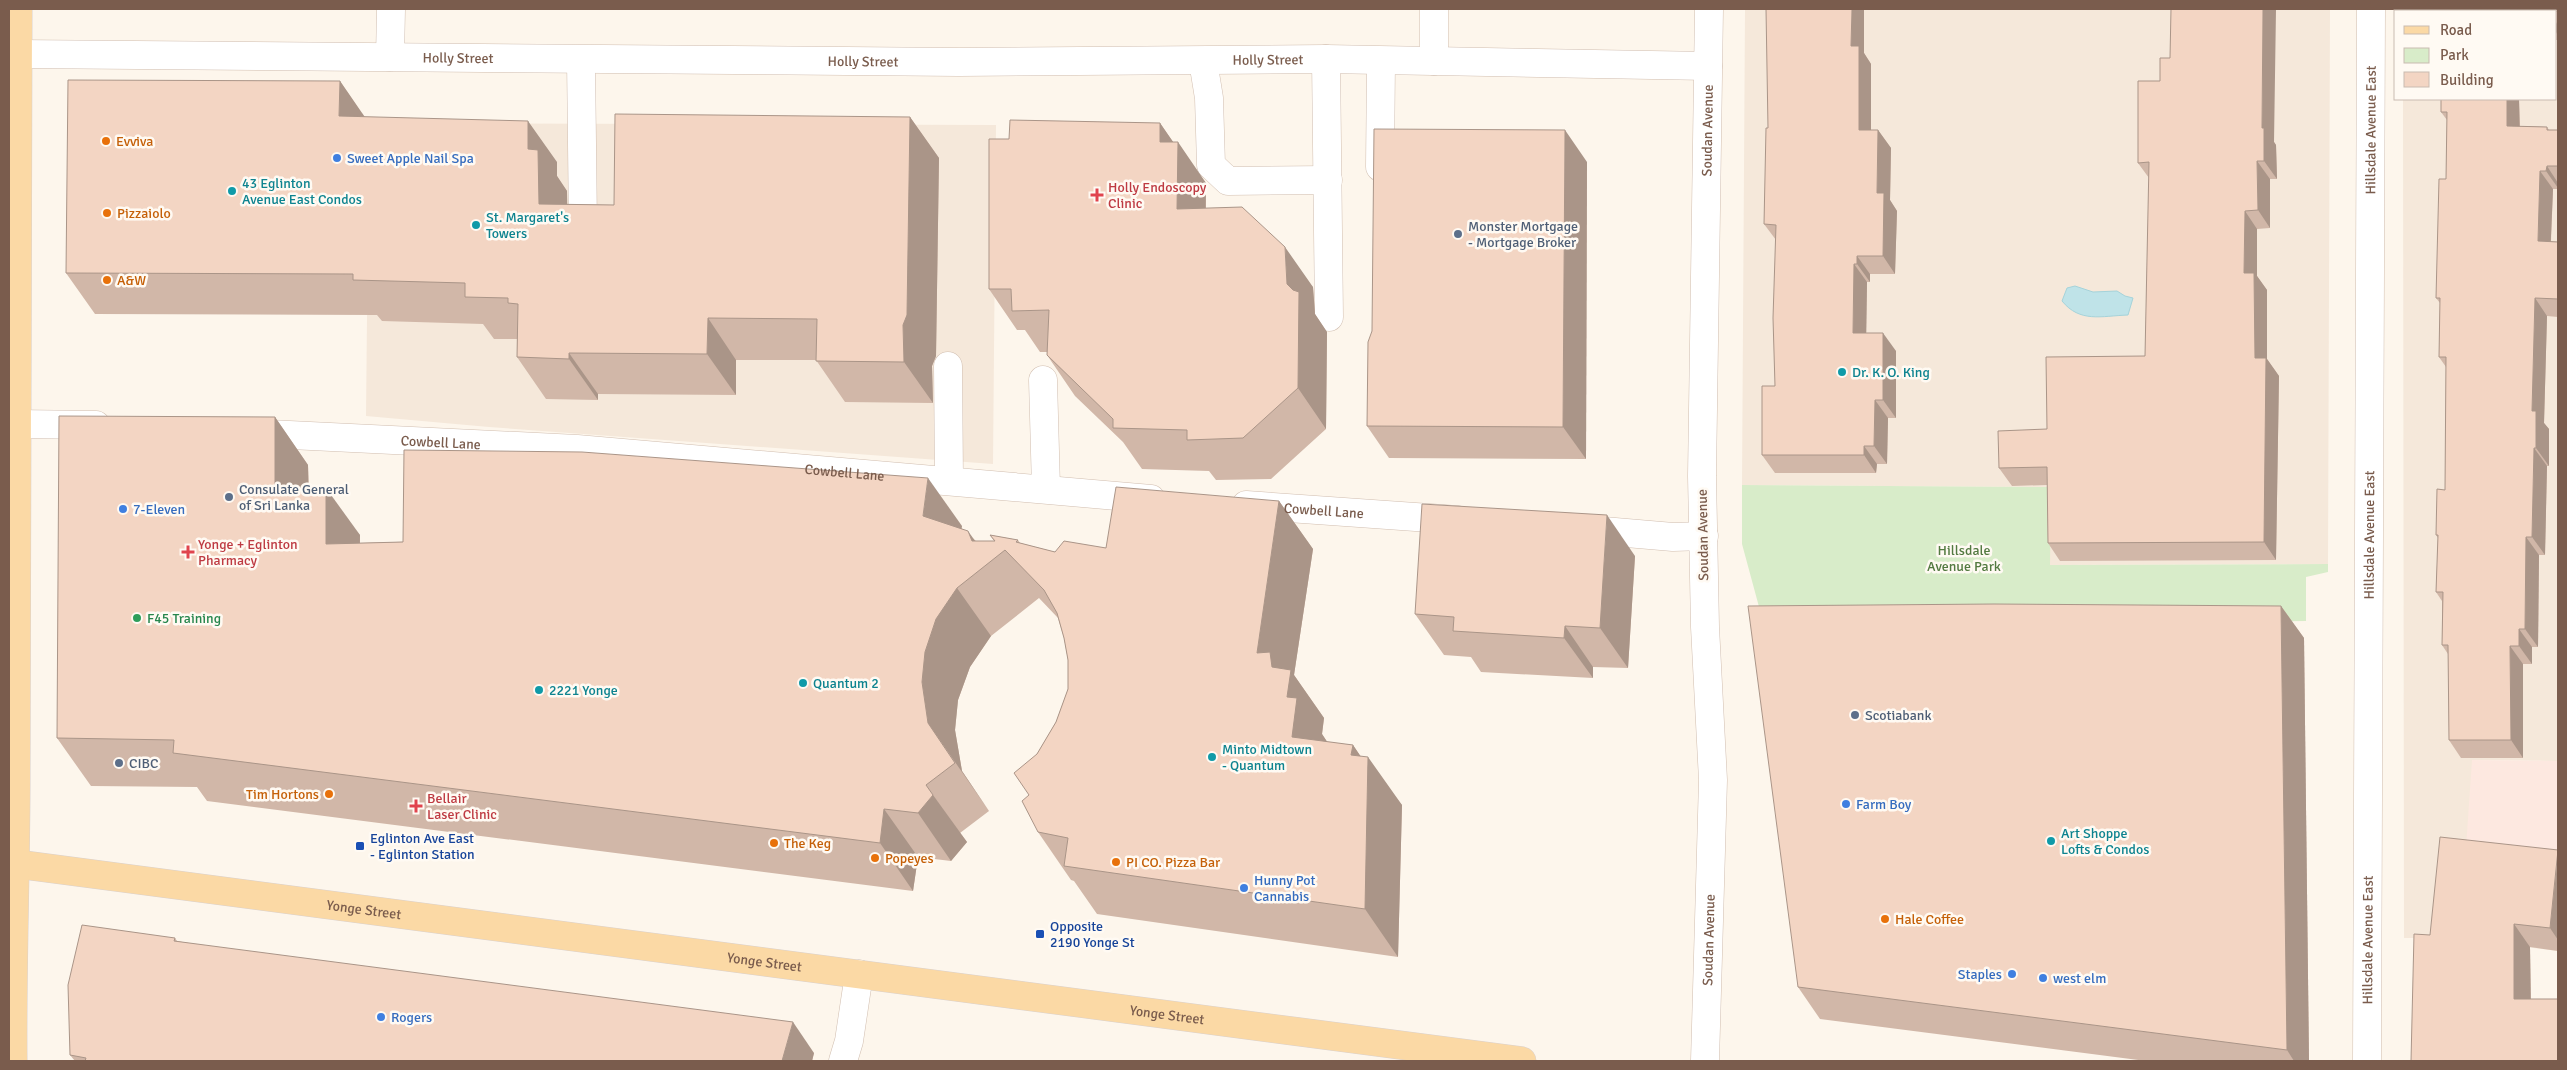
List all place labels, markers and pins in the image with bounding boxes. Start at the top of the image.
place label: Evviva [116,133,153,150]
marker: Evviva [100,135,112,147]
place label: Sweet Apple Nail Spa [347,150,474,167]
marker: Sweet Apple Nail Spa [331,152,343,164]
place label: 43 Eglinton Avenue East Condos [242,175,362,208]
place label: Holly Endoscopy Clinic [1108,179,1207,212]
marker: 43 Eglinton Avenue East Condos [226,185,238,197]
marker: Holly Endoscopy Clinic [1090,188,1104,202]
place label: Pizzaiolo [117,205,171,222]
marker: Pizzaiolo [101,207,113,219]
place label: St. Margaret's Towers [486,209,569,242]
place label: Monster Mortgage - Mortgage Broker [1468,218,1578,251]
marker: St. Margaret's Towers [470,219,482,231]
marker: Monster Mortgage - Mortgage Broker [1452,228,1464,240]
place label: A&W [117,272,146,289]
marker: A&W [101,274,113,286]
place label: Dr. K. O. King [1852,364,1930,381]
marker: Dr. K. O. King [1836,366,1848,378]
place label: Consulate General of Sri Lanka [239,481,349,514]
marker: Consulate General of Sri Lanka [223,491,235,503]
place label: 7-Eleven [133,501,185,518]
marker: 7-Eleven [117,503,129,515]
place label: Yonge + Eglinton Pharmacy [198,536,298,569]
marker: Yonge + Eglinton Pharmacy [182,546,194,558]
place label: F45 Training [147,610,221,627]
marker: F45 Training [131,612,143,624]
place label: Quantum 2 [813,675,879,692]
marker: Quantum 2 [797,677,809,689]
place label: 2221 Yonge [549,682,618,699]
marker: 2221 Yonge [533,684,545,696]
place label: Scotiabank [1865,707,1932,724]
marker: Scotiabank [1849,709,1861,721]
place label: Minto Midtown - Quantum [1222,741,1312,774]
marker: Minto Midtown - Quantum [1206,751,1218,763]
place label: CIBC [129,755,158,772]
marker: CIBC [113,757,125,769]
place label: Tim Hortons [246,786,319,803]
marker: Tim Hortons [323,788,335,800]
place label: Bellair Laser Clinic [427,790,497,823]
place label: Farm Boy [1856,796,1912,813]
marker: Farm Boy [1840,798,1852,810]
marker: Bellair Laser Clinic [409,799,423,813]
place label: Art Shoppe Lofts & Condos [2061,825,2149,858]
place label: Eglinton Ave East - Eglinton Station [370,830,475,863]
place label: The Keg [784,835,831,852]
marker: Art Shoppe Lofts & Condos [2045,835,2057,847]
marker: The Keg [768,837,780,849]
marker: Eglinton Ave East - Eglinton Station [354,840,366,852]
place label: Popeyes [885,850,934,867]
marker: Popeyes [869,852,881,864]
place label: PI CO. Pizza Bar [1126,854,1221,871]
marker: PI CO. Pizza Bar [1110,856,1122,868]
place label: Hunny Pot Cannabis [1254,872,1315,905]
marker: Hunny Pot Cannabis [1238,882,1250,894]
place label: Hale Coffee [1895,911,1964,928]
marker: Hale Coffee [1879,913,1891,925]
place label: Opposite 2190 Yonge St [1050,918,1135,951]
marker: Opposite 2190 Yonge St [1034,928,1046,940]
place label: Staples [1958,966,2002,983]
marker: Staples [2006,968,2018,980]
place label: west elm [2053,970,2106,987]
marker: west elm [2037,972,2049,984]
place label: Rogers [391,1009,432,1026]
marker: Rogers [375,1011,387,1023]

